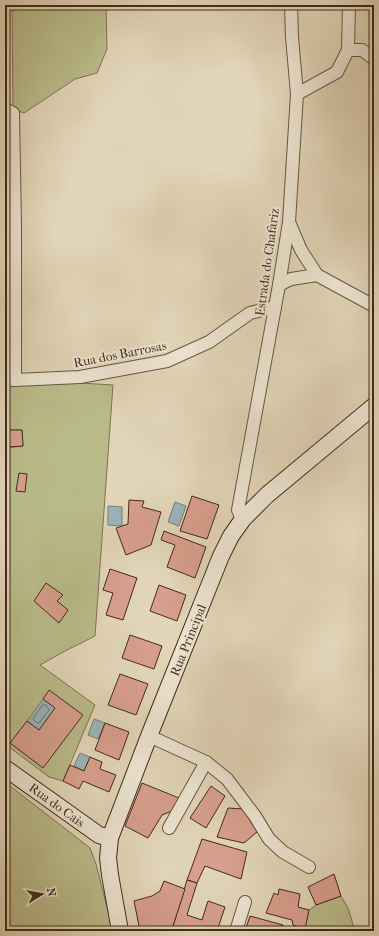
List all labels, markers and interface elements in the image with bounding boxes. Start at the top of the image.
street label: Estrada do Chafariz [252,207,282,317]
street label: Rua dos Barrosas [72,338,168,370]
street label: Rua Principal [167,601,209,678]
street label: Rua do Cais [26,780,88,830]
north arrow [22,874,62,914]
text: N [44,887,59,898]

